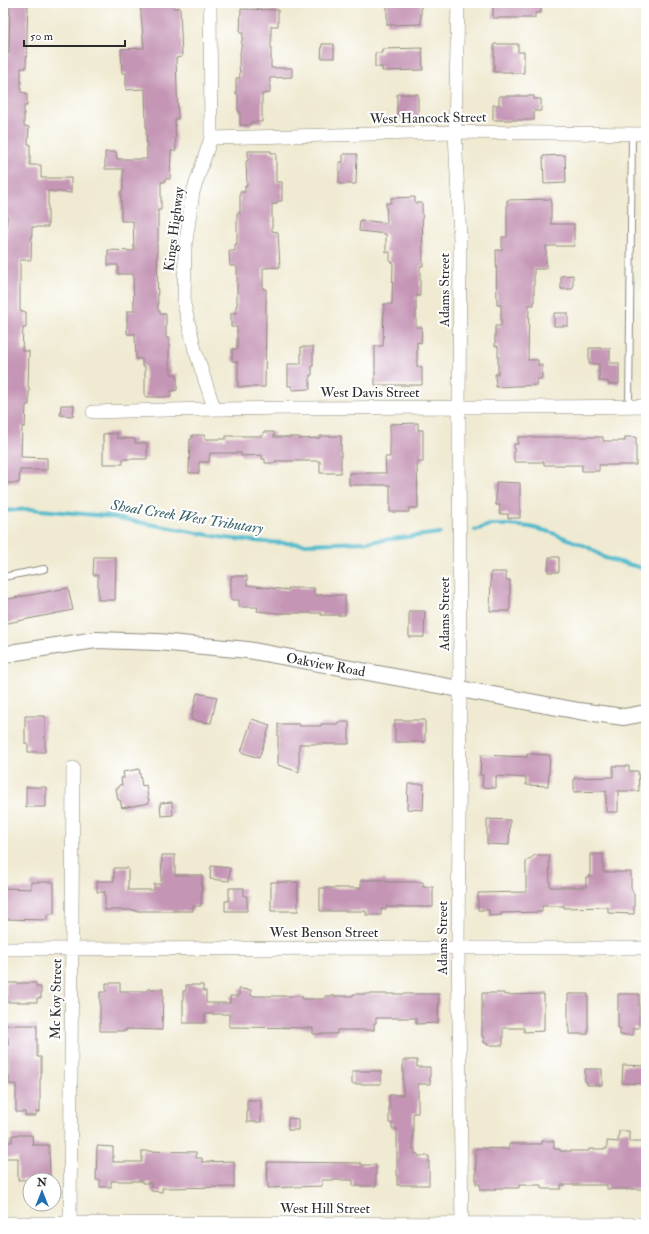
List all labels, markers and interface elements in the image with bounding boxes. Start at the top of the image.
scale bar [24,22,125,48]
text: 50 m [30,29,54,44]
street label: West Hancock Street [368,108,487,128]
street label: Kings Highway [160,185,189,272]
street label: Adams Street [436,253,453,328]
street label: West Davis Street [319,384,420,401]
water label: Shoal Creek West Tributary [109,495,265,539]
street label: Adams Street [436,577,453,652]
street label: Oakview Road [285,649,367,680]
street label: Adams Street [434,901,451,976]
street label: West Benson Street [269,924,379,941]
street label: Mc Koy Street [47,958,66,1040]
north arrow [22,1172,62,1212]
text: N [36,1176,48,1189]
street label: West Hill Street [279,1200,371,1217]

